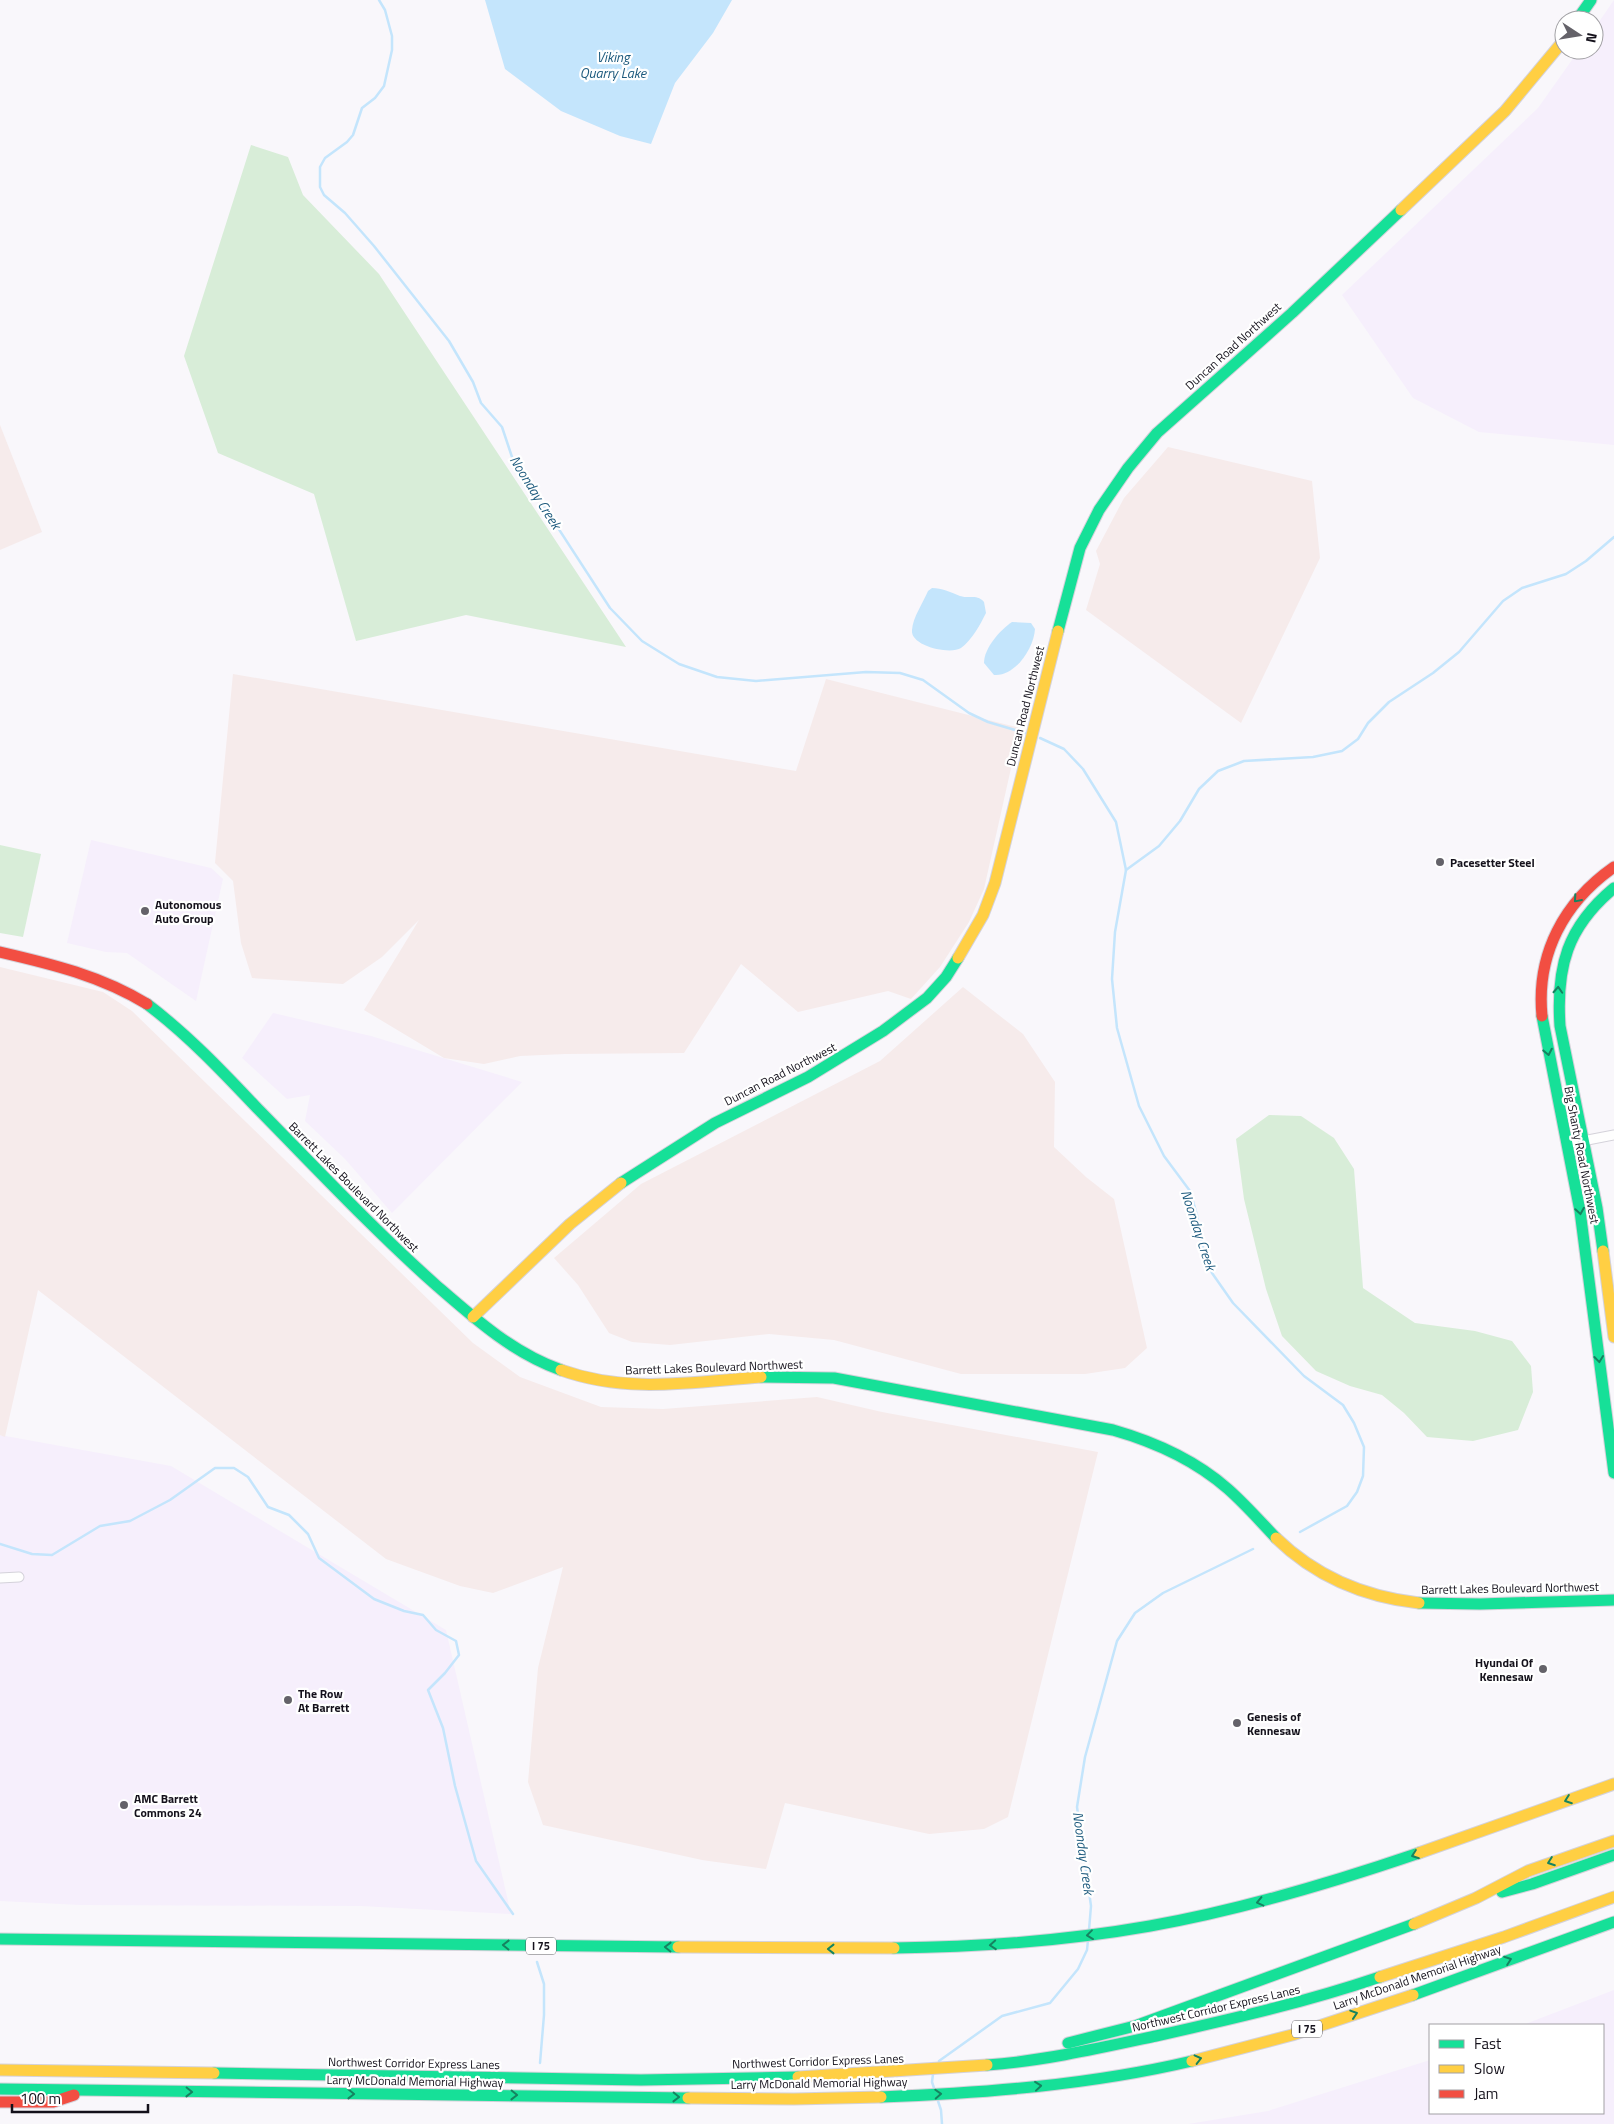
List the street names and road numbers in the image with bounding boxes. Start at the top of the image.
street label: Duncan Road Northwest [1181,297,1286,394]
street label: Duncan Road Northwest [1001,643,1049,768]
street label: Duncan Road Northwest [721,1037,840,1111]
street label: Big Shanty Road Northwest [1559,1085,1605,1226]
street label: Barrett Lakes Boulevard Northwest [284,1117,424,1257]
street label: Barrett Lakes Boulevard Northwest [625,1354,804,1380]
street label: Barrett Lakes Boulevard Northwest [1421,1577,1600,1599]
road number: I 75 [526,1938,556,1954]
street label: Larry McDonald Memorial Highway [1330,1939,1504,2015]
street label: Northwest Corridor Express Lanes [1130,1979,1302,2037]
road number: I 75 [1292,2020,1322,2038]
street label: Northwest Corridor Express Lanes [732,2048,905,2073]
street label: Northwest Corridor Express Lanes [328,2052,501,2074]
street label: Larry McDonald Memorial Highway [326,2070,504,2092]
street label: Larry McDonald Memorial Highway [730,2072,908,2094]

